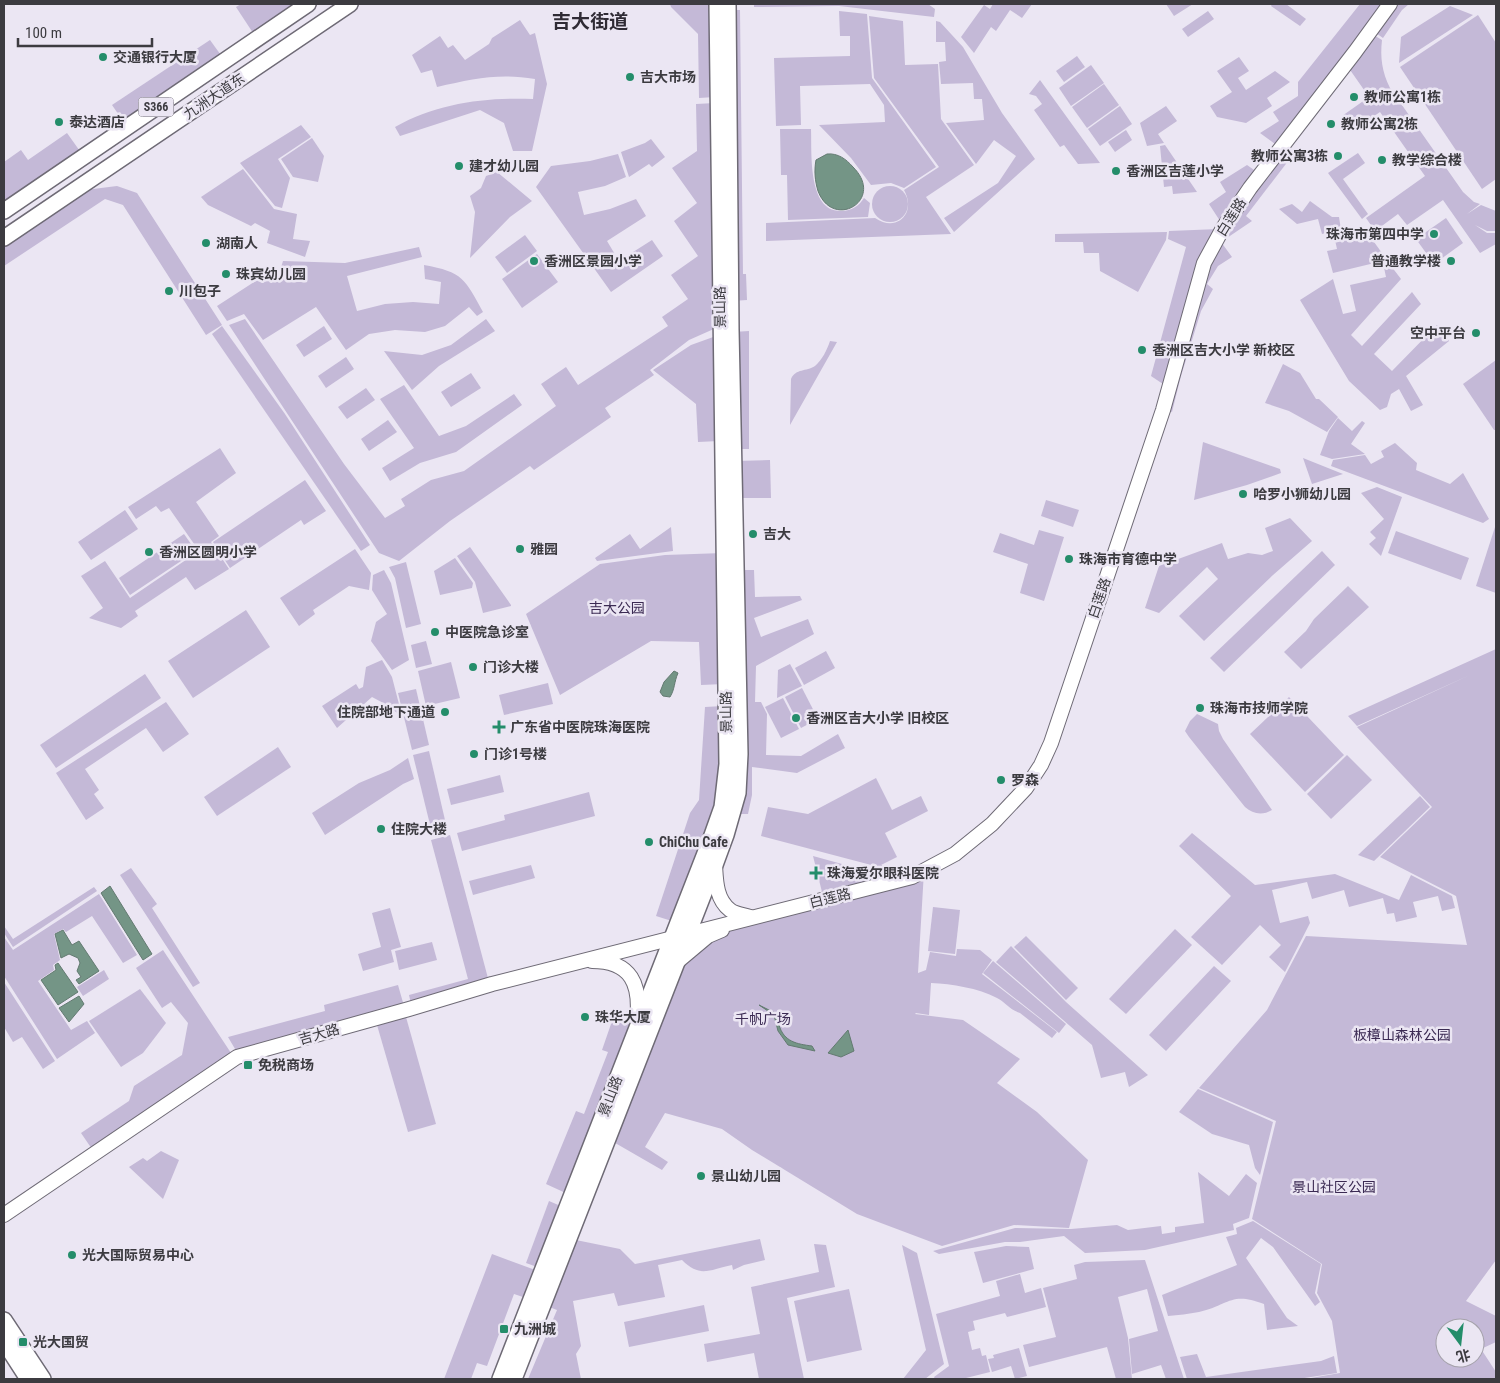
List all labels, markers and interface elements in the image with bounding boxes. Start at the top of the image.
district label: 吉大街道 [552,10,628,33]
scale bar [18,15,151,47]
text: 100 m [25,24,62,42]
place label: 交通银行大厦 [113,49,197,65]
marker: 交通银行大厦 [97,51,109,63]
place label: 吉大市场 [640,69,696,85]
street label: 九洲大道东 [181,70,247,122]
marker: 吉大市场 [624,71,636,83]
place label: 教师公寓1栋 [1364,89,1441,105]
marker: 教师公寓1栋 [1348,91,1360,103]
road number: S366 [138,98,174,116]
place label: 泰达酒店 [69,114,125,130]
marker: 泰达酒店 [53,116,65,128]
place label: 教师公寓2栋 [1341,116,1418,132]
marker: 教师公寓2栋 [1325,118,1337,130]
place label: 教师公寓3栋 [1251,148,1328,164]
marker: 教师公寓3栋 [1332,150,1344,162]
place label: 教学综合楼 [1392,152,1462,168]
marker: 教学综合楼 [1376,154,1388,166]
place label: 建才幼儿园 [469,158,539,174]
marker: 建才幼儿园 [453,160,465,172]
place label: 香洲区吉莲小学 [1126,163,1224,179]
marker: 香洲区吉莲小学 [1110,165,1122,177]
street label: 白莲路 [1213,195,1249,239]
place label: 珠海市第四中学 [1326,226,1424,242]
marker: 珠海市第四中学 [1428,228,1440,240]
place label: 湖南人 [216,235,258,251]
marker: 湖南人 [200,237,212,249]
place label: 香洲区景园小学 [544,253,642,269]
place label: 普通教学楼 [1371,253,1441,269]
marker: 香洲区景园小学 [528,255,540,267]
marker: 普通教学楼 [1445,255,1457,267]
place label: 珠宾幼儿园 [236,266,306,282]
marker: 珠宾幼儿园 [220,268,232,280]
place label: 川包子 [179,283,221,299]
marker: 川包子 [163,285,175,297]
street label: 景山路 [712,286,728,328]
place label: 空中平台 [1410,325,1466,341]
marker: 空中平台 [1470,327,1482,339]
place label: 香洲区吉大小学 新校区 [1152,342,1295,358]
marker: 香洲区吉大小学 新校区 [1136,344,1148,356]
place label: 哈罗小狮幼儿园 [1253,486,1351,502]
marker: 哈罗小狮幼儿园 [1237,488,1249,500]
place label: 吉大 [763,526,791,542]
marker: 吉大 [747,528,759,540]
place label: 雅园 [530,541,558,557]
marker: 雅园 [514,543,526,555]
place label: 香洲区圆明小学 [159,544,257,560]
marker: 香洲区圆明小学 [143,546,155,558]
place label: 珠海市育德中学 [1079,551,1177,567]
marker: 珠海市育德中学 [1063,553,1075,565]
street label: 白莲路 [1085,576,1113,620]
park label: 吉大公园 [589,600,645,616]
place label: 中医院急诊室 [445,624,529,640]
marker: 中医院急诊室 [429,626,441,638]
place label: 门诊大楼 [483,659,539,675]
marker: 门诊大楼 [467,661,479,673]
street label: 景山路 [718,691,734,733]
place label: 珠海市技师学院 [1210,700,1308,716]
marker: 珠海市技师学院 [1194,702,1206,714]
place label: 住院部地下通道 [337,704,435,720]
marker: 住院部地下通道 [439,706,451,718]
place label: 香洲区吉大小学 旧校区 [806,710,949,726]
marker: 香洲区吉大小学 旧校区 [790,712,802,724]
place label: 广东省中医院珠海医院 [510,719,650,735]
marker: 广东省中医院珠海医院 [492,720,506,734]
place label: 门诊1号楼 [484,746,547,762]
marker: 门诊1号楼 [468,748,480,760]
place label: 罗森 [1011,772,1039,788]
marker: 罗森 [995,774,1007,786]
place label: 住院大楼 [391,821,447,837]
marker: 住院大楼 [375,823,387,835]
place label: ChiChu Cafe [659,834,728,850]
marker: ChiChu Cafe [643,836,655,848]
place label: 珠海爱尔眼科医院 [827,865,939,881]
marker: 珠海爱尔眼科医院 [809,866,823,880]
street label: 白莲路 [808,885,852,911]
place label: 珠华大厦 [595,1009,651,1025]
marker: 珠华大厦 [579,1011,591,1023]
park label: 千帆广场 [735,1011,791,1027]
street label: 吉大路 [297,1021,341,1047]
park label: 板樟山森林公园 [1353,1027,1451,1043]
place label: 免税商场 [258,1057,314,1073]
marker: 免税商场 [242,1059,254,1071]
street label: 景山路 [595,1074,625,1118]
place label: 景山幼儿园 [711,1168,781,1184]
marker: 景山幼儿园 [695,1170,707,1182]
park label: 景山社区公园 [1292,1179,1376,1195]
place label: 光大国际贸易中心 [82,1247,194,1263]
marker: 光大国际贸易中心 [66,1249,78,1261]
north arrow [1435,1318,1485,1368]
place label: 九洲城 [514,1321,556,1337]
marker: 九洲城 [498,1323,510,1335]
place label: 光大国贸 [33,1334,89,1350]
marker: 光大国贸 [17,1336,29,1348]
text: 北 [1455,1346,1472,1365]

